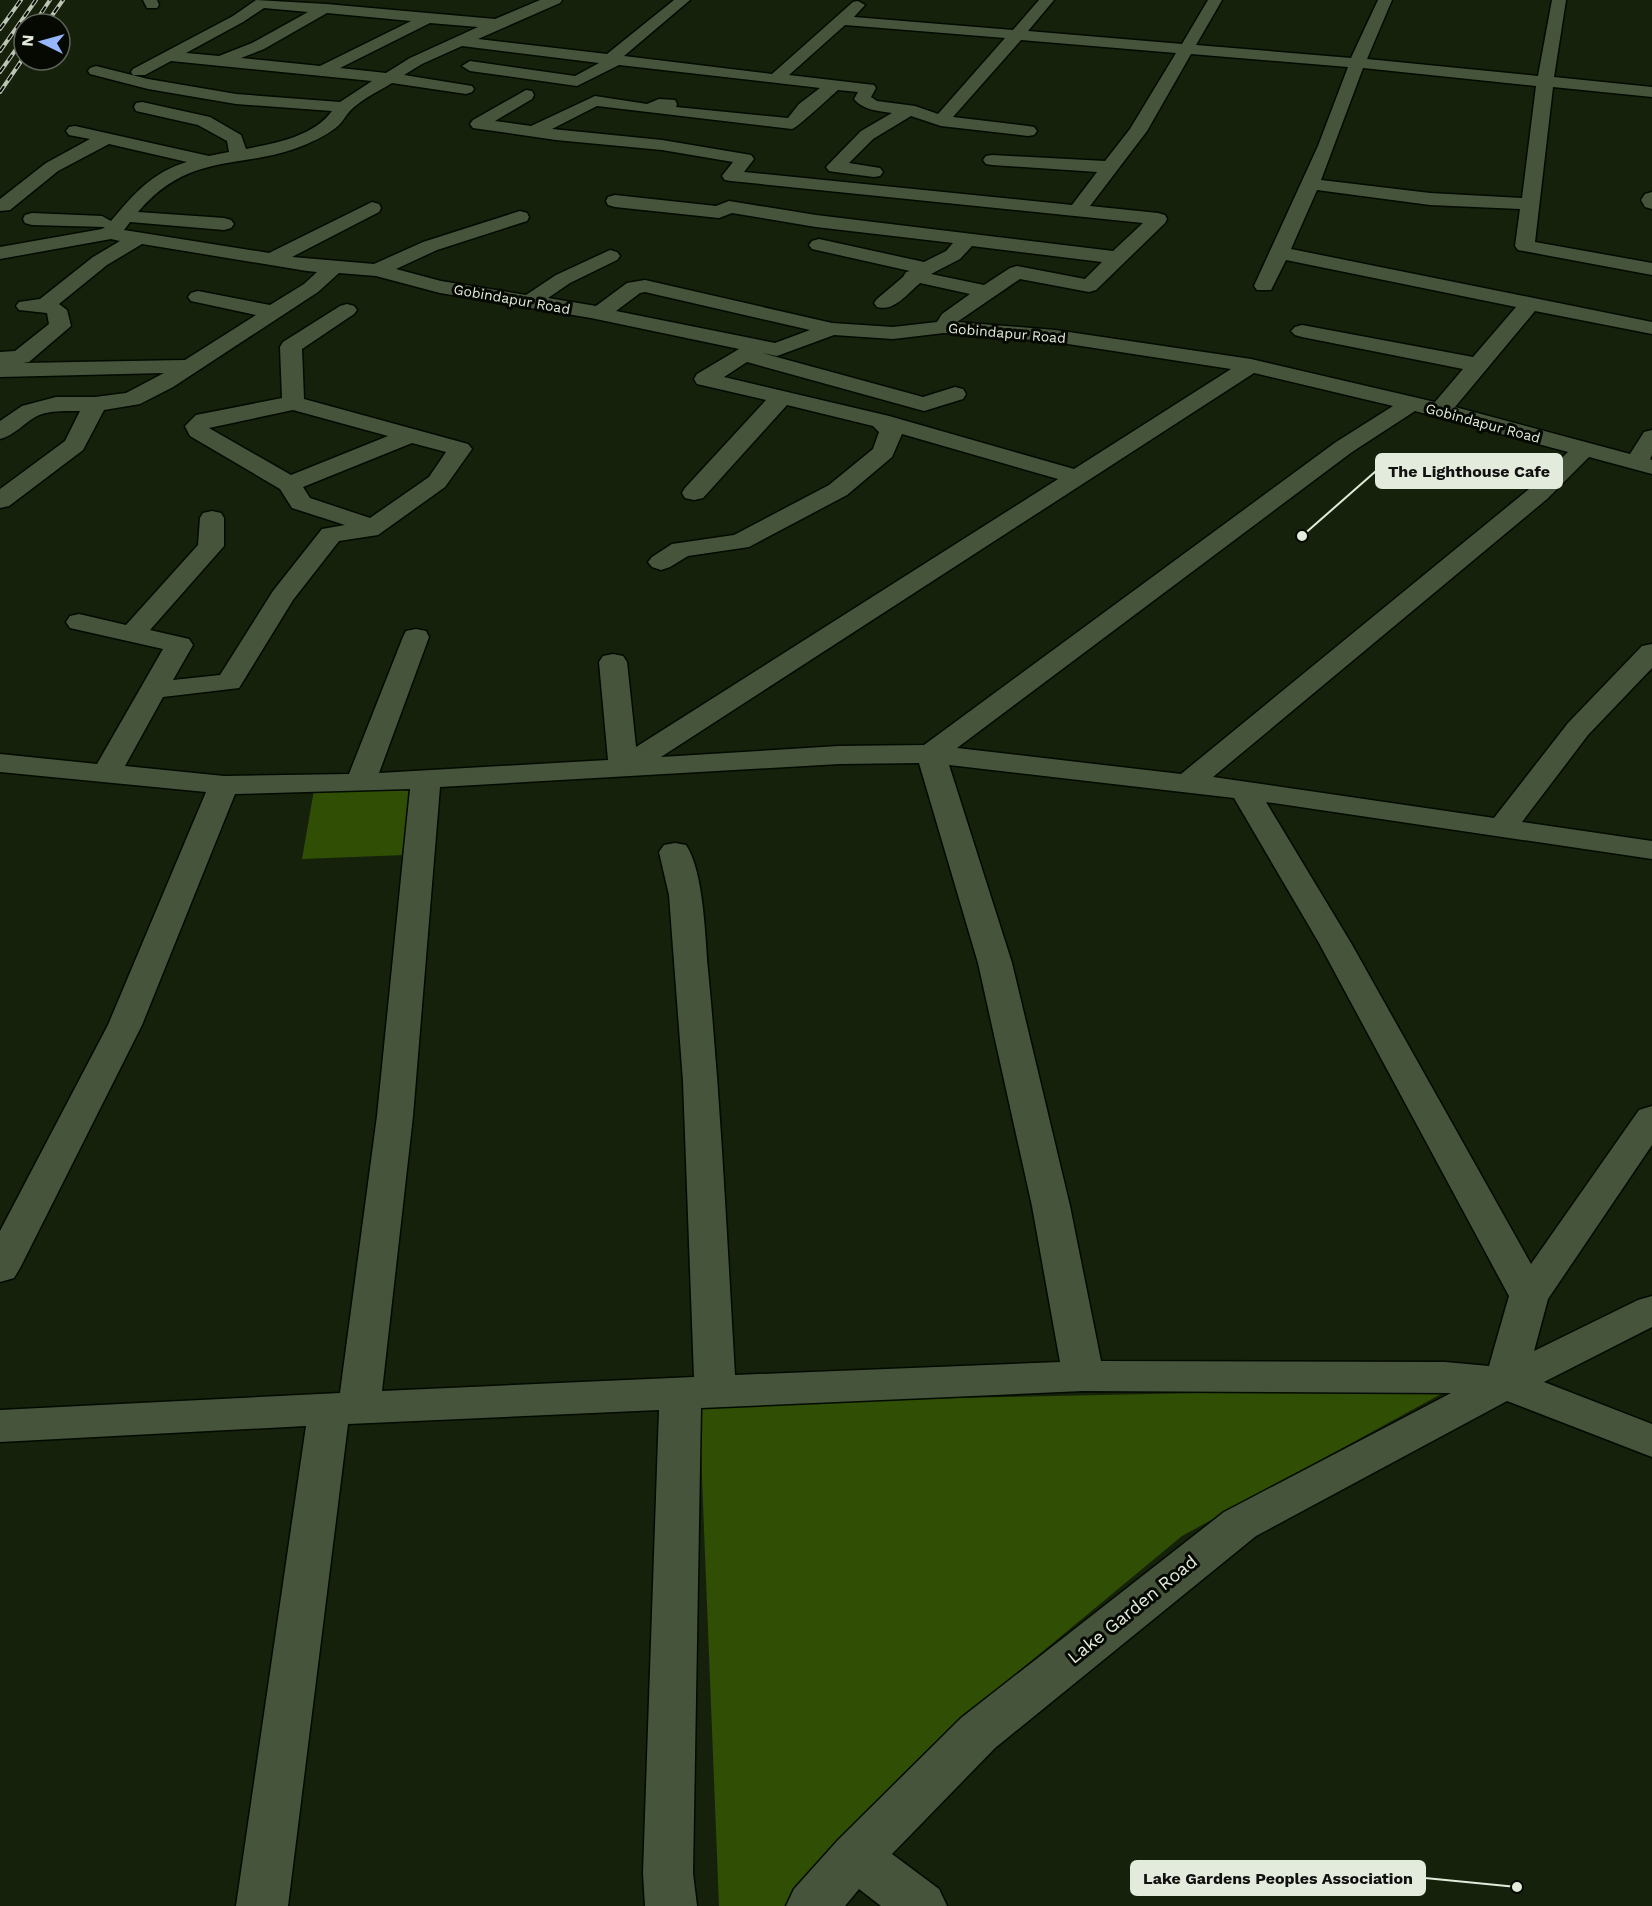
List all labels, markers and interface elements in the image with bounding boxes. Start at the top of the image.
north arrow [12,12,72,72]
text: N [18,34,38,47]
street label: Gobindapur Road [452,281,572,317]
street label: Gobindapur Road [947,320,1067,346]
street label: Gobindapur Road [1424,400,1542,446]
callout: The Lighthouse Cafe [1376,454,1562,488]
text: The Lighthouse Cafe [1388,462,1550,481]
street label: Lake Garden Road [1063,1550,1201,1668]
callout: Lake Gardens Peoples Association [1131,1861,1425,1895]
text: Lake Gardens Peoples Association [1143,1869,1413,1888]

